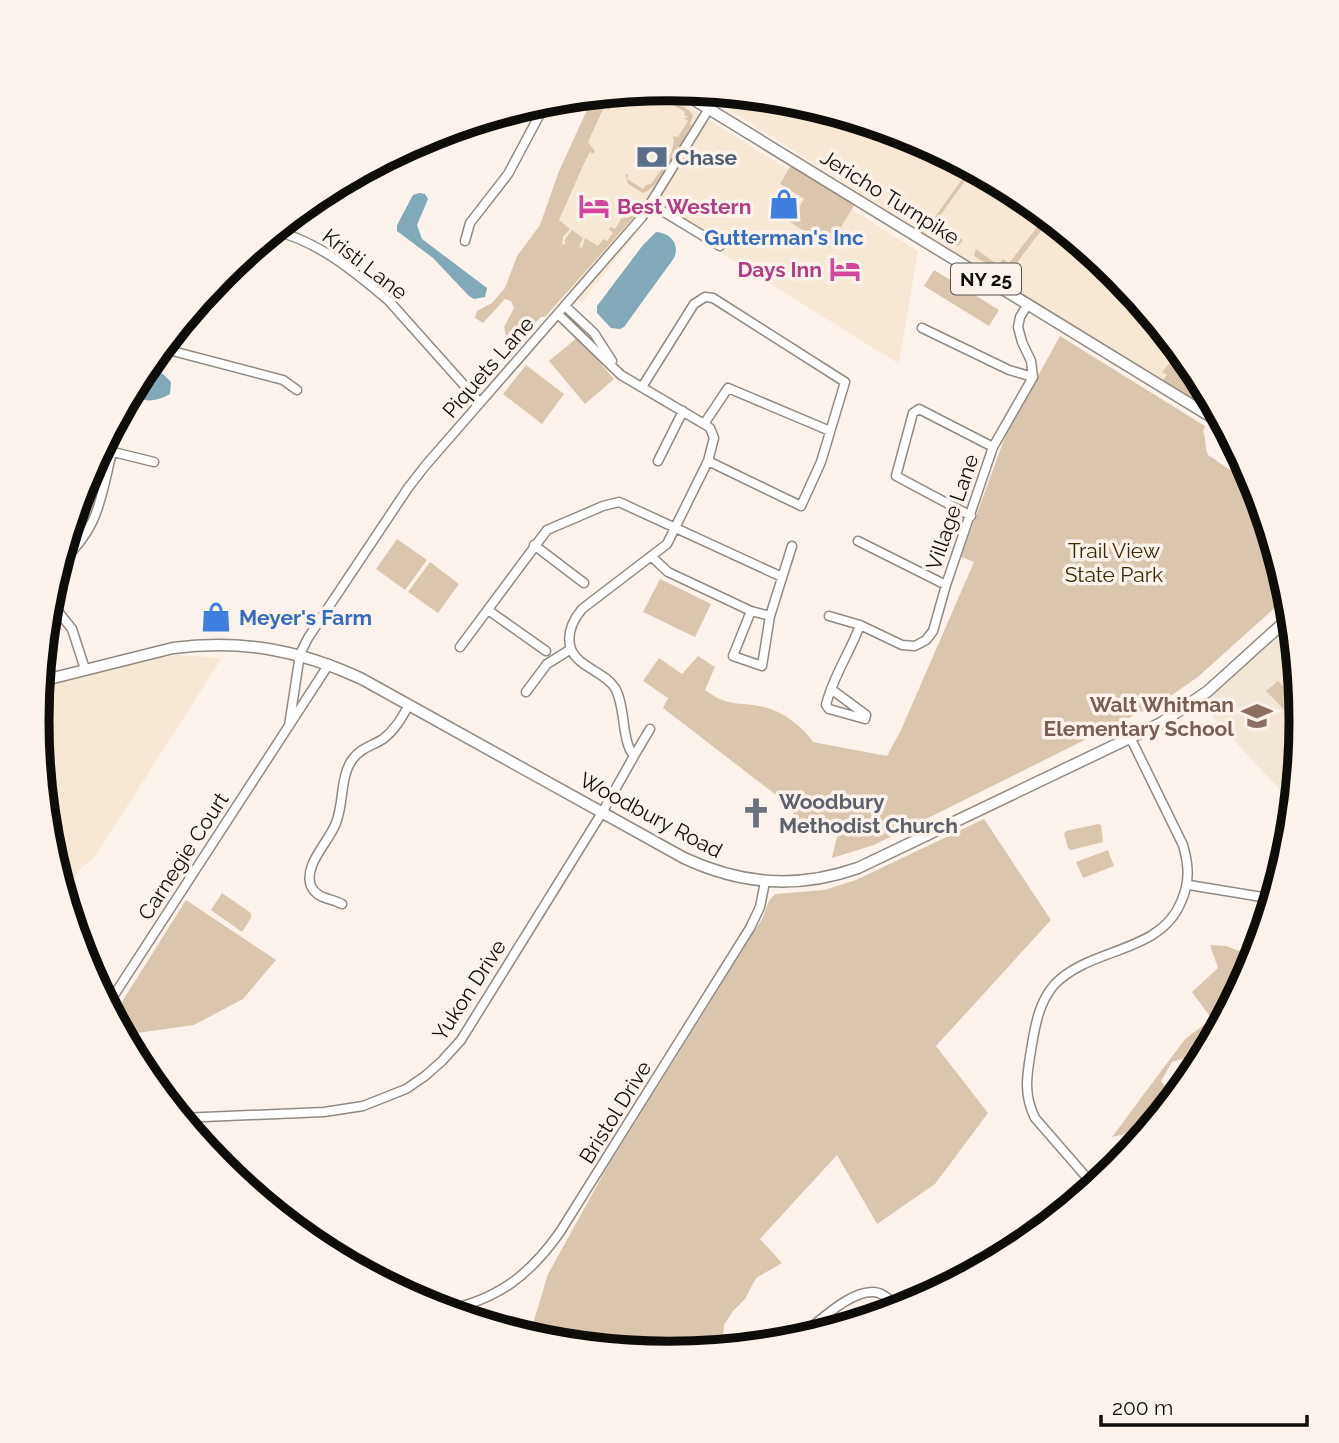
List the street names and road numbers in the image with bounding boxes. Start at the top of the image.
street label: Jericho Turnpike [816,144,964,250]
street label: Kristi Lane [318,223,412,305]
road number: NY 25 [951,264,1021,294]
street label: Piquets Lane [437,311,539,423]
street label: Village Lane [921,451,983,573]
street label: Woodbury Road [575,767,727,863]
street label: Carnegie Court [133,788,233,924]
street label: Yukon Drive [427,935,511,1045]
street label: Bristol Drive [574,1056,656,1168]

